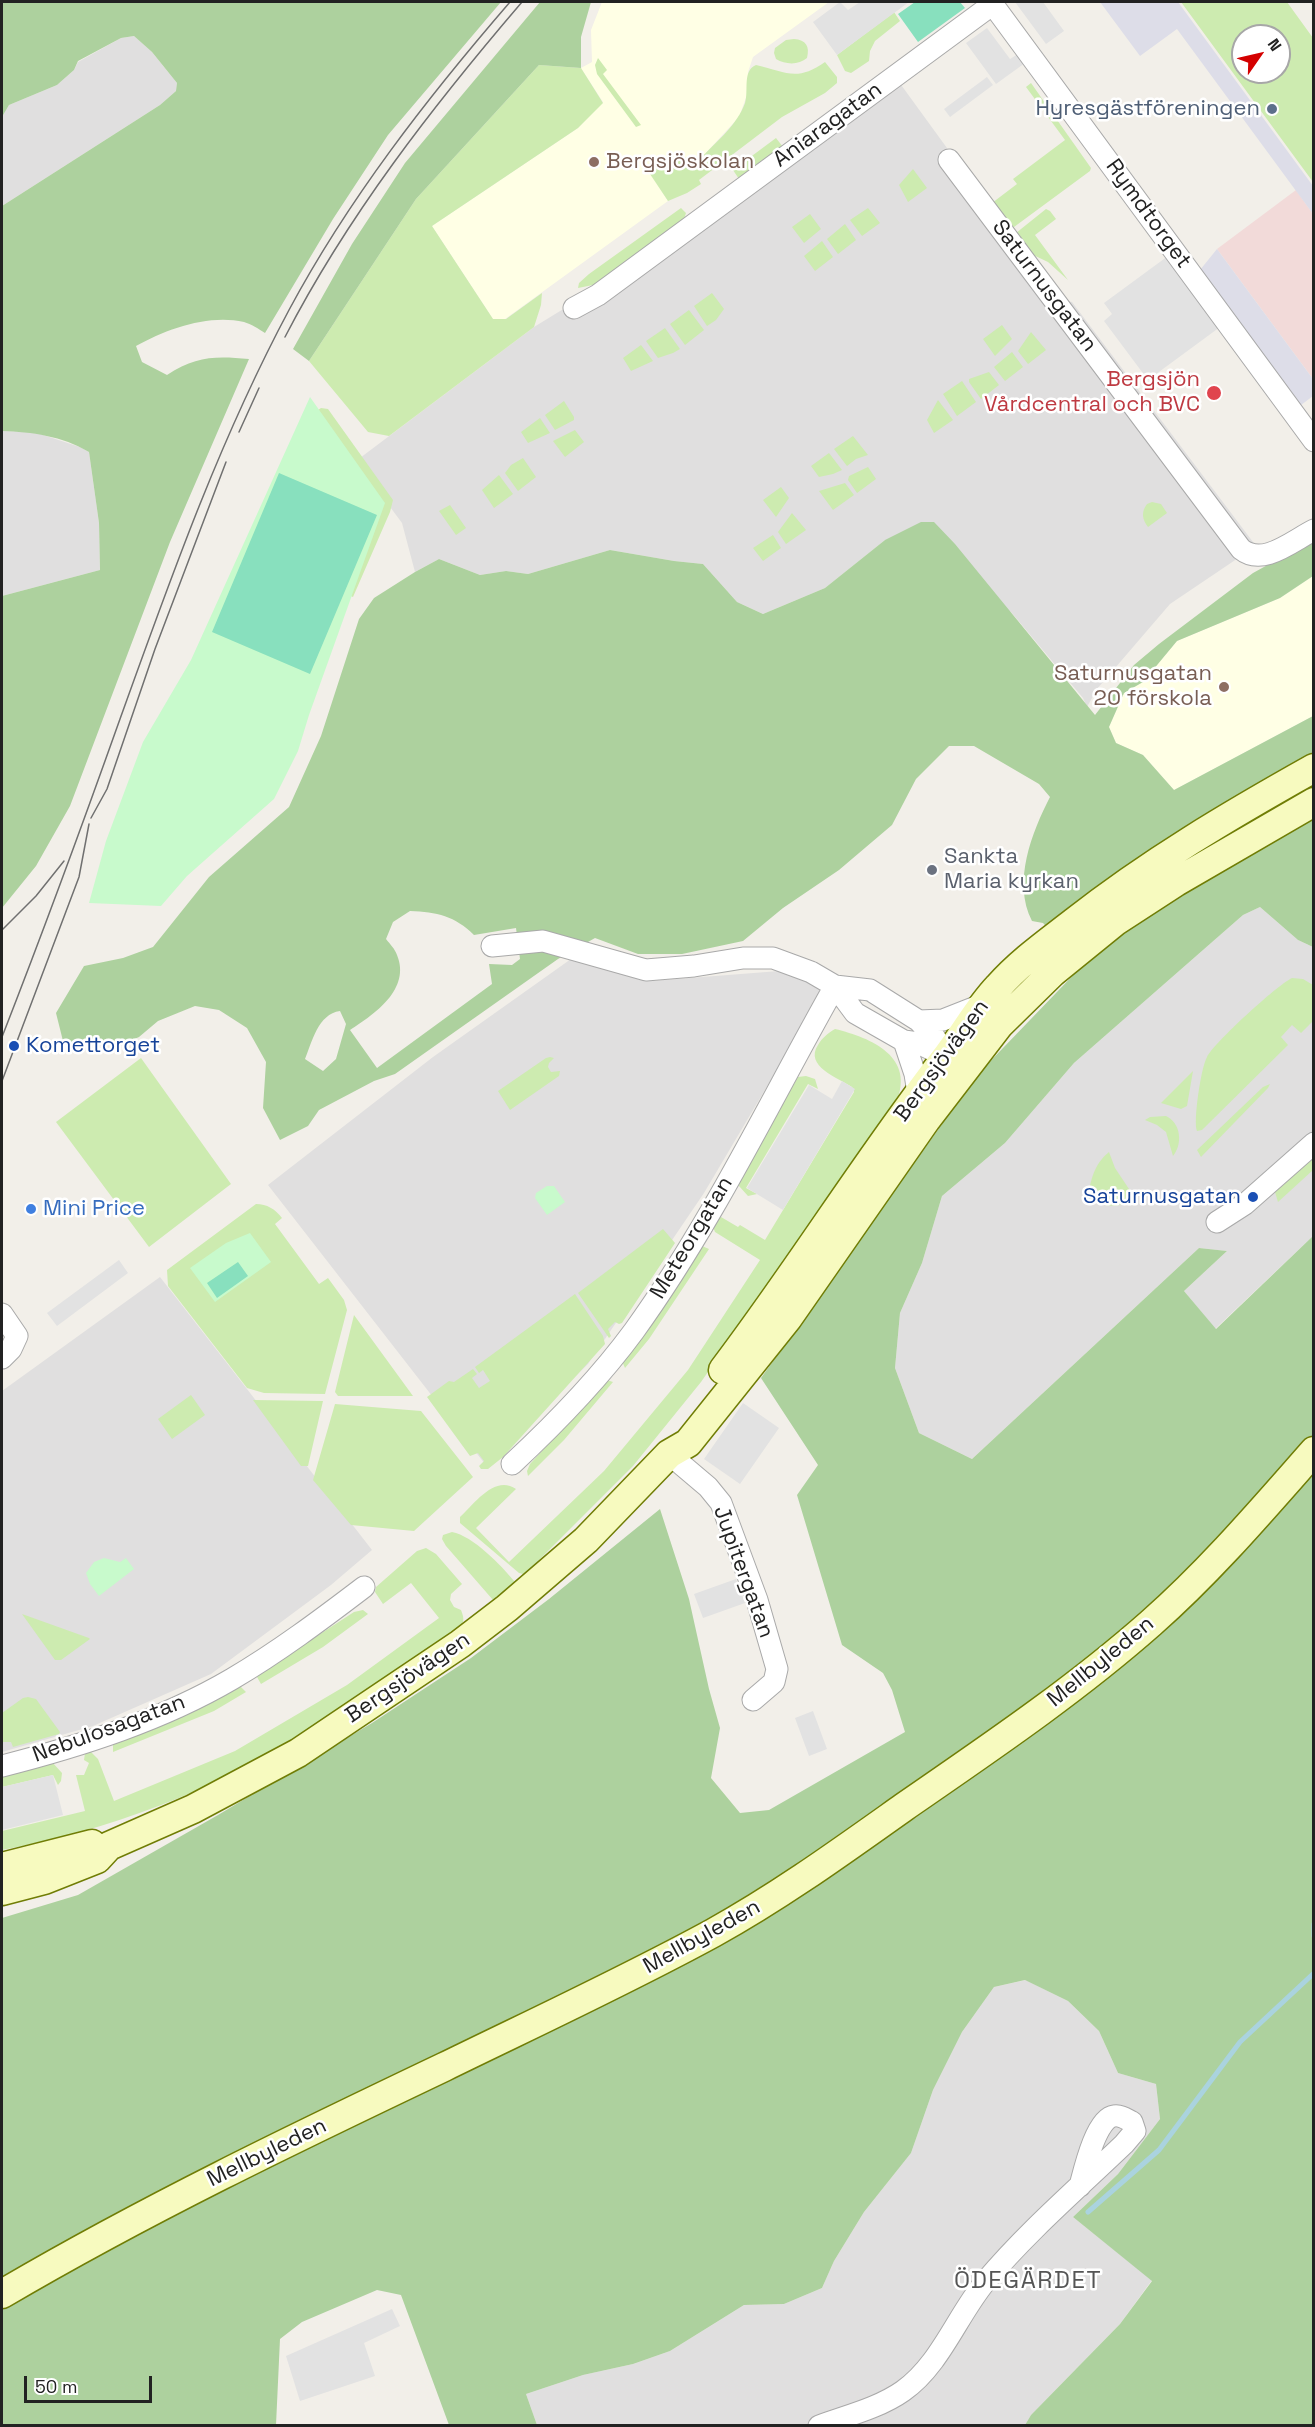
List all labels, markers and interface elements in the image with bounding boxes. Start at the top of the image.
north arrow [1231,24,1291,84]
text: N [1263,34,1286,55]
street label: Aniaragatan [768,77,888,173]
place label: Hyresgästföreningen [1035,96,1260,122]
marker: Hyresgästföreningen [1265,102,1279,116]
place label: Bergsjöskolan [606,149,754,175]
street label: Rymdtorget [1100,154,1196,274]
marker: Bergsjöskolan [587,155,601,169]
street label: Saturnusgatan [986,215,1102,357]
place label: Bergsjön Vårdcentral och BVC [984,367,1200,418]
marker: Bergsjön Vårdcentral och BVC [1205,384,1223,402]
place label: Saturnusgatan 20 förskola [1054,661,1212,712]
marker: Saturnusgatan 20 förskola [1217,680,1231,694]
place label: Sankta Maria kyrkan [944,844,1079,896]
marker: Sankta Maria kyrkan [925,863,939,877]
street label: Bergsjövägen [889,995,995,1127]
place label: Komettorget [26,1033,160,1059]
marker: Komettorget [7,1039,21,1053]
street label: Meteorgatan [645,1172,739,1304]
place label: Saturnusgatan [1083,1184,1241,1210]
marker: Saturnusgatan [1246,1190,1260,1204]
place label: Mini Price [43,1196,145,1222]
marker: Mini Price [24,1202,38,1216]
street label: Jupitergatan [707,1502,779,1642]
street label: Mellbyleden [1042,1611,1160,1713]
street label: Bergsjövägen [341,1627,475,1729]
street label: Nebulosagatan [29,1689,189,1769]
street label: Mellbyleden [639,1894,765,1980]
street label: Mellbyleden [203,2113,331,2193]
district label: ÖDEGÄRDET [954,2267,1102,2295]
scale bar [27,2364,154,2402]
text: 50 m [35,2375,77,2398]

